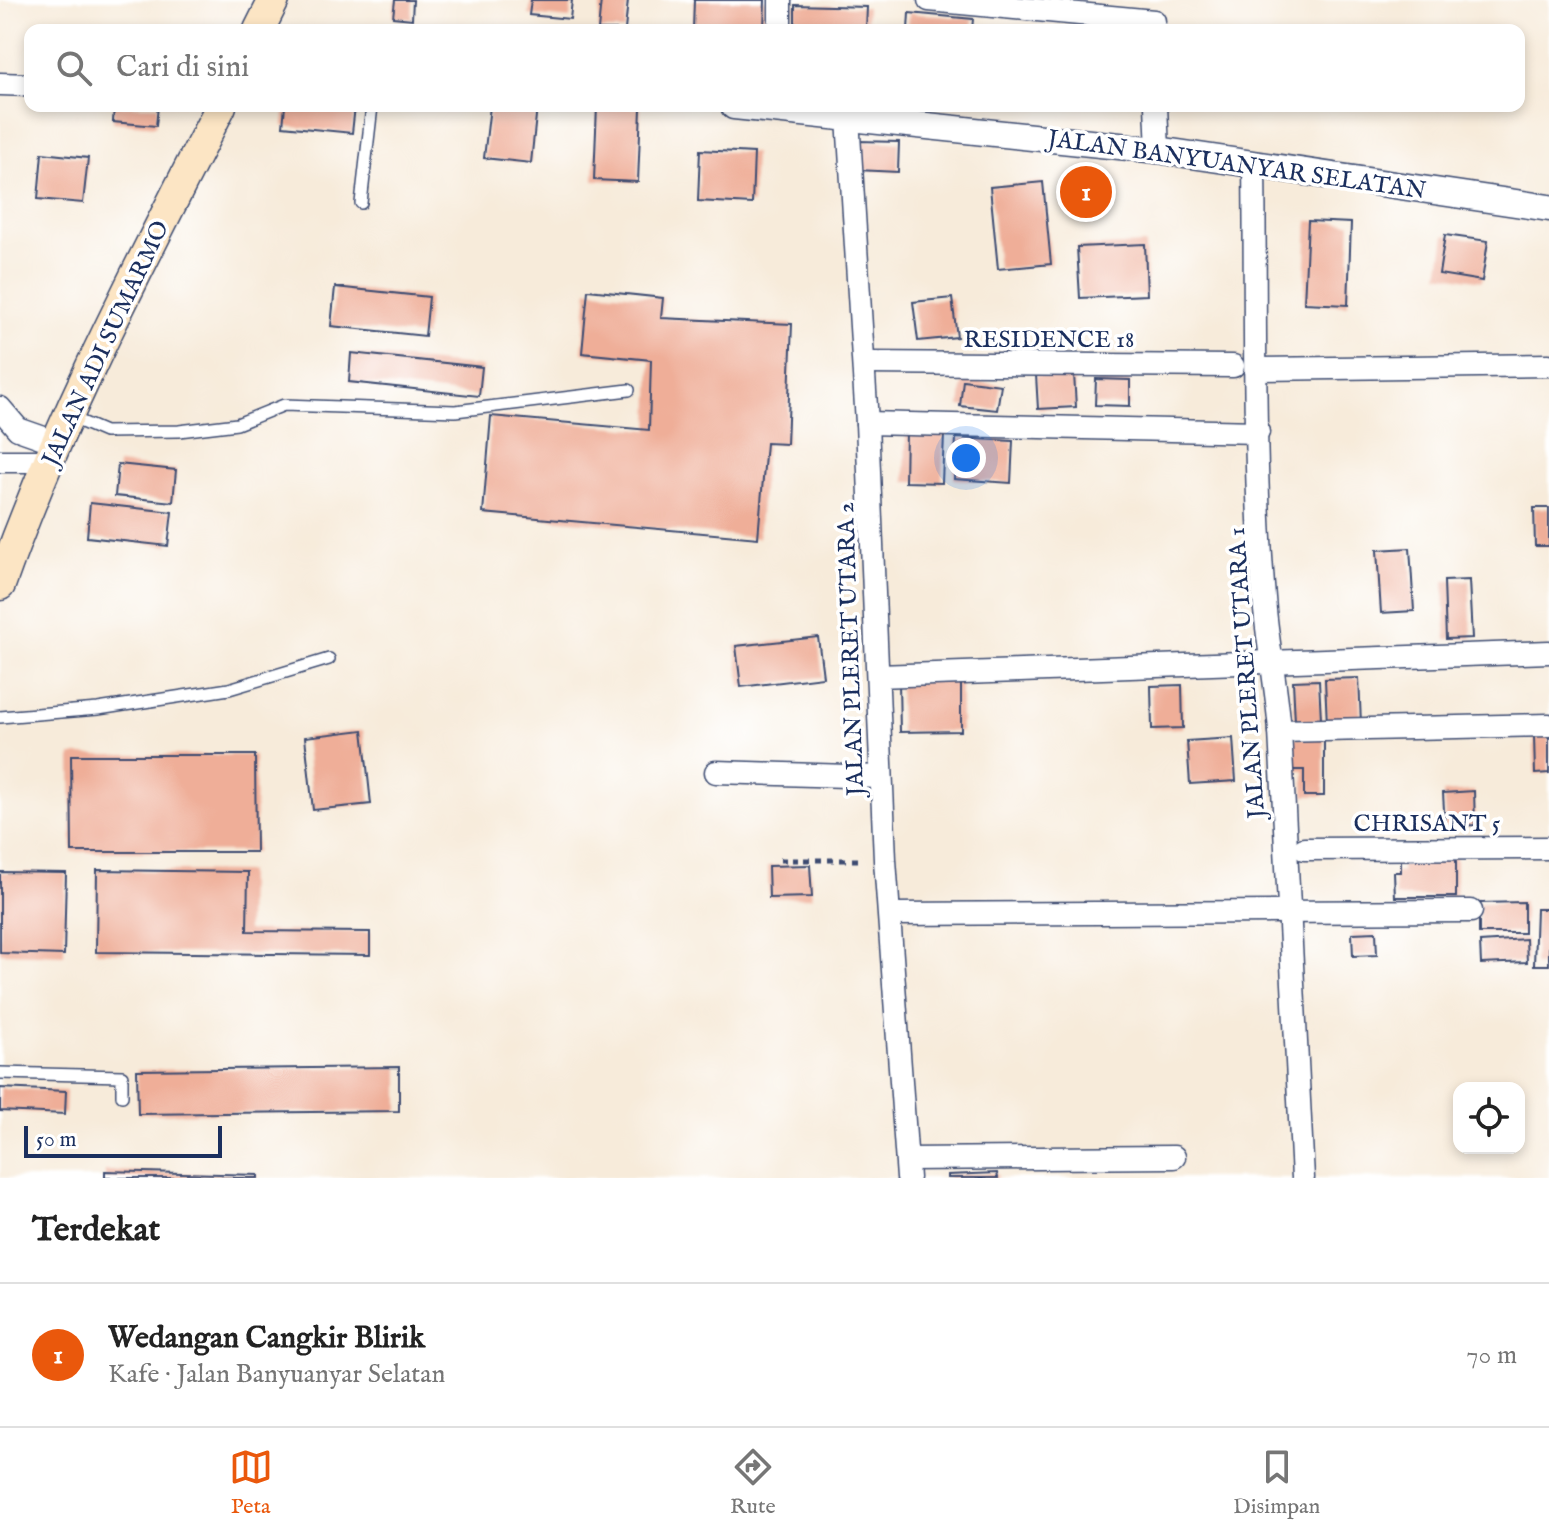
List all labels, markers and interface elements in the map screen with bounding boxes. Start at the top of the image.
search box [24,24,1525,112]
icon: search [52,46,96,90]
text: Cari di sini [116,49,249,87]
street label: JALAN BANYUANYAR SELATAN [1043,123,1428,207]
pin: 1 [1060,162,1112,222]
street label: JALAN ADI SUMARMO [35,216,177,474]
street label: RESIDENCE 18 [964,325,1134,356]
your location [946,438,986,478]
street label: JALAN PLERET UTARA 2 [831,501,872,800]
street label: JALAN PLERET UTARA 1 [1222,526,1273,823]
street label: CHRISANT 5 [1354,809,1501,840]
map controls [1453,1082,1525,1154]
button: locate [1453,1082,1525,1154]
scale bar [24,1122,222,1158]
text: 50 m [36,1126,77,1154]
text: Terdekat [32,1209,160,1252]
text: Wedangan Cangkir Blirik [108,1320,425,1358]
text: 1 [53,1339,63,1372]
text: 70 m [1466,1339,1517,1372]
text: Kafe · Jalan Banyuanyar Selatan [108,1358,445,1391]
tab: Peta [229,1445,273,1521]
tab: Rute [730,1445,776,1521]
tab: Disimpan [1233,1445,1320,1521]

